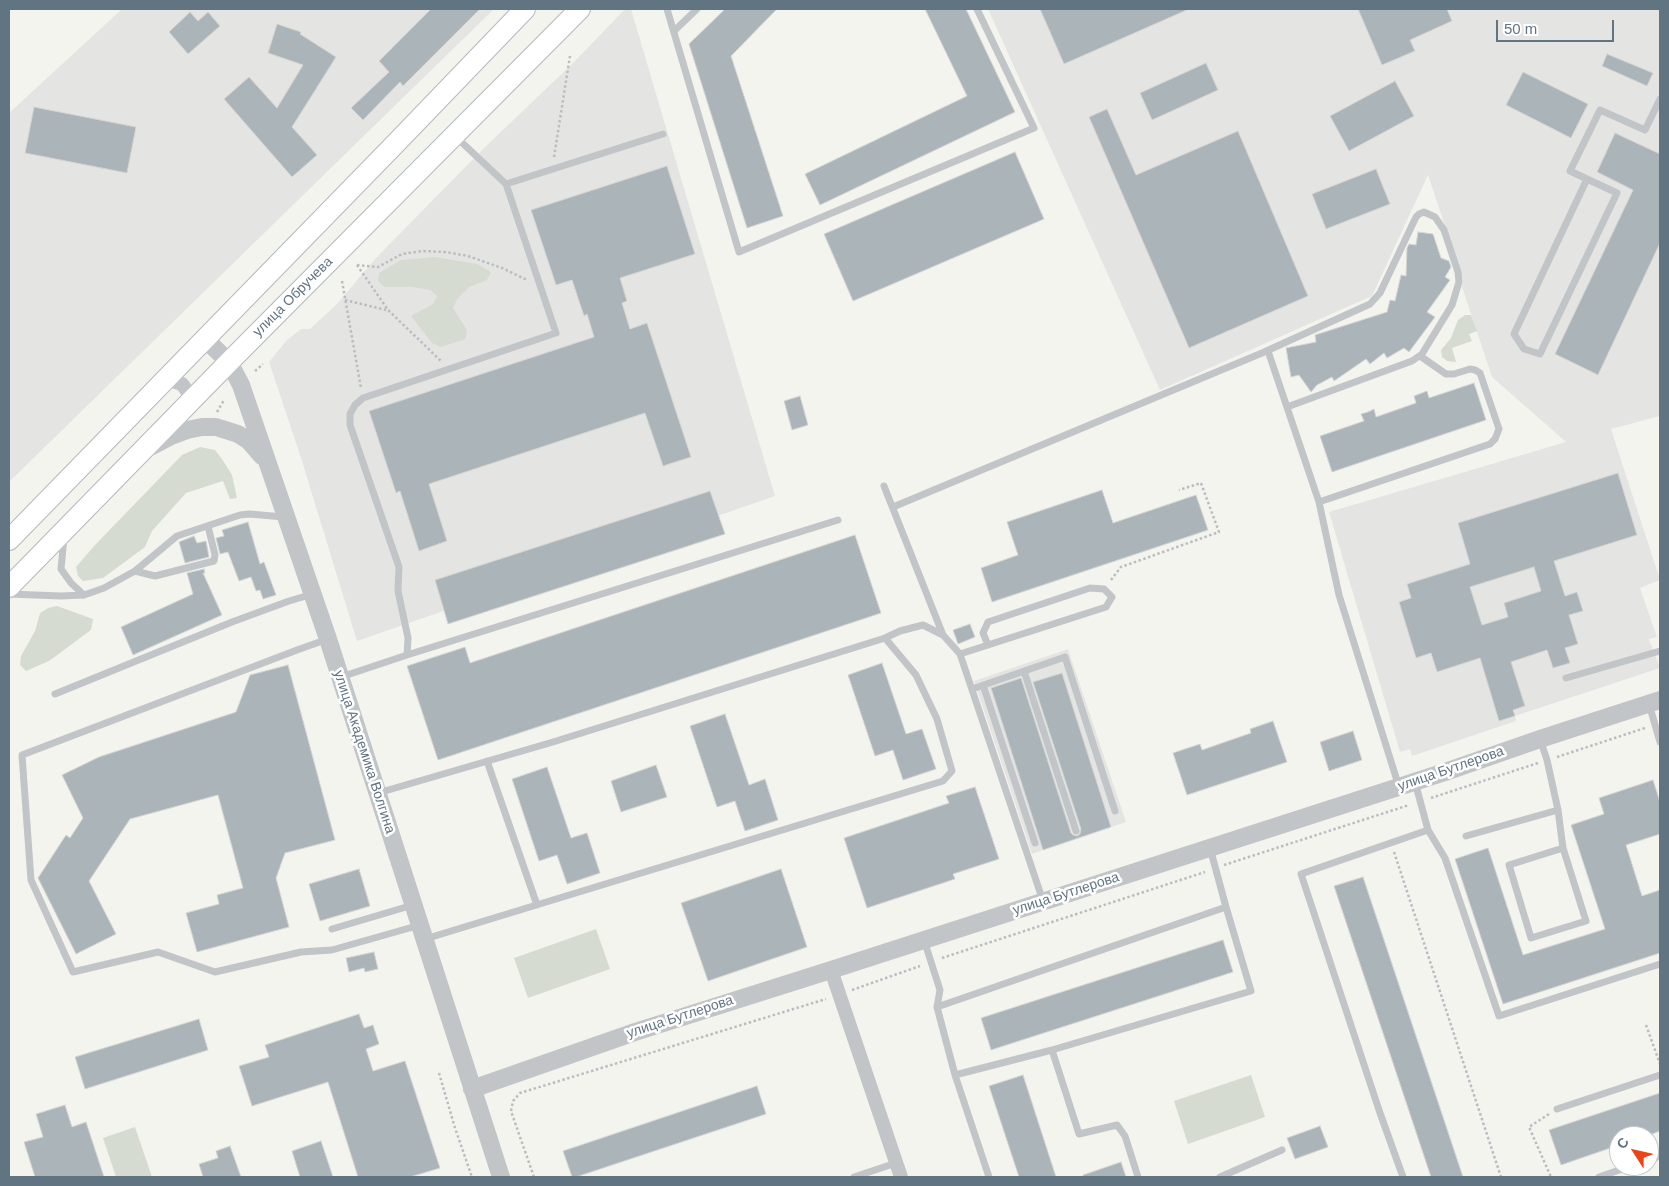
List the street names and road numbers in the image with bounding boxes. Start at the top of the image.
street label: улица Обручева [250,254,336,340]
street label: улица Академика Волгина [330,668,398,836]
street label: улица Бутлерова [1396,743,1506,795]
street label: улица Бутлерова [1011,869,1121,919]
street label: улица Бутлерова [625,992,735,1042]

